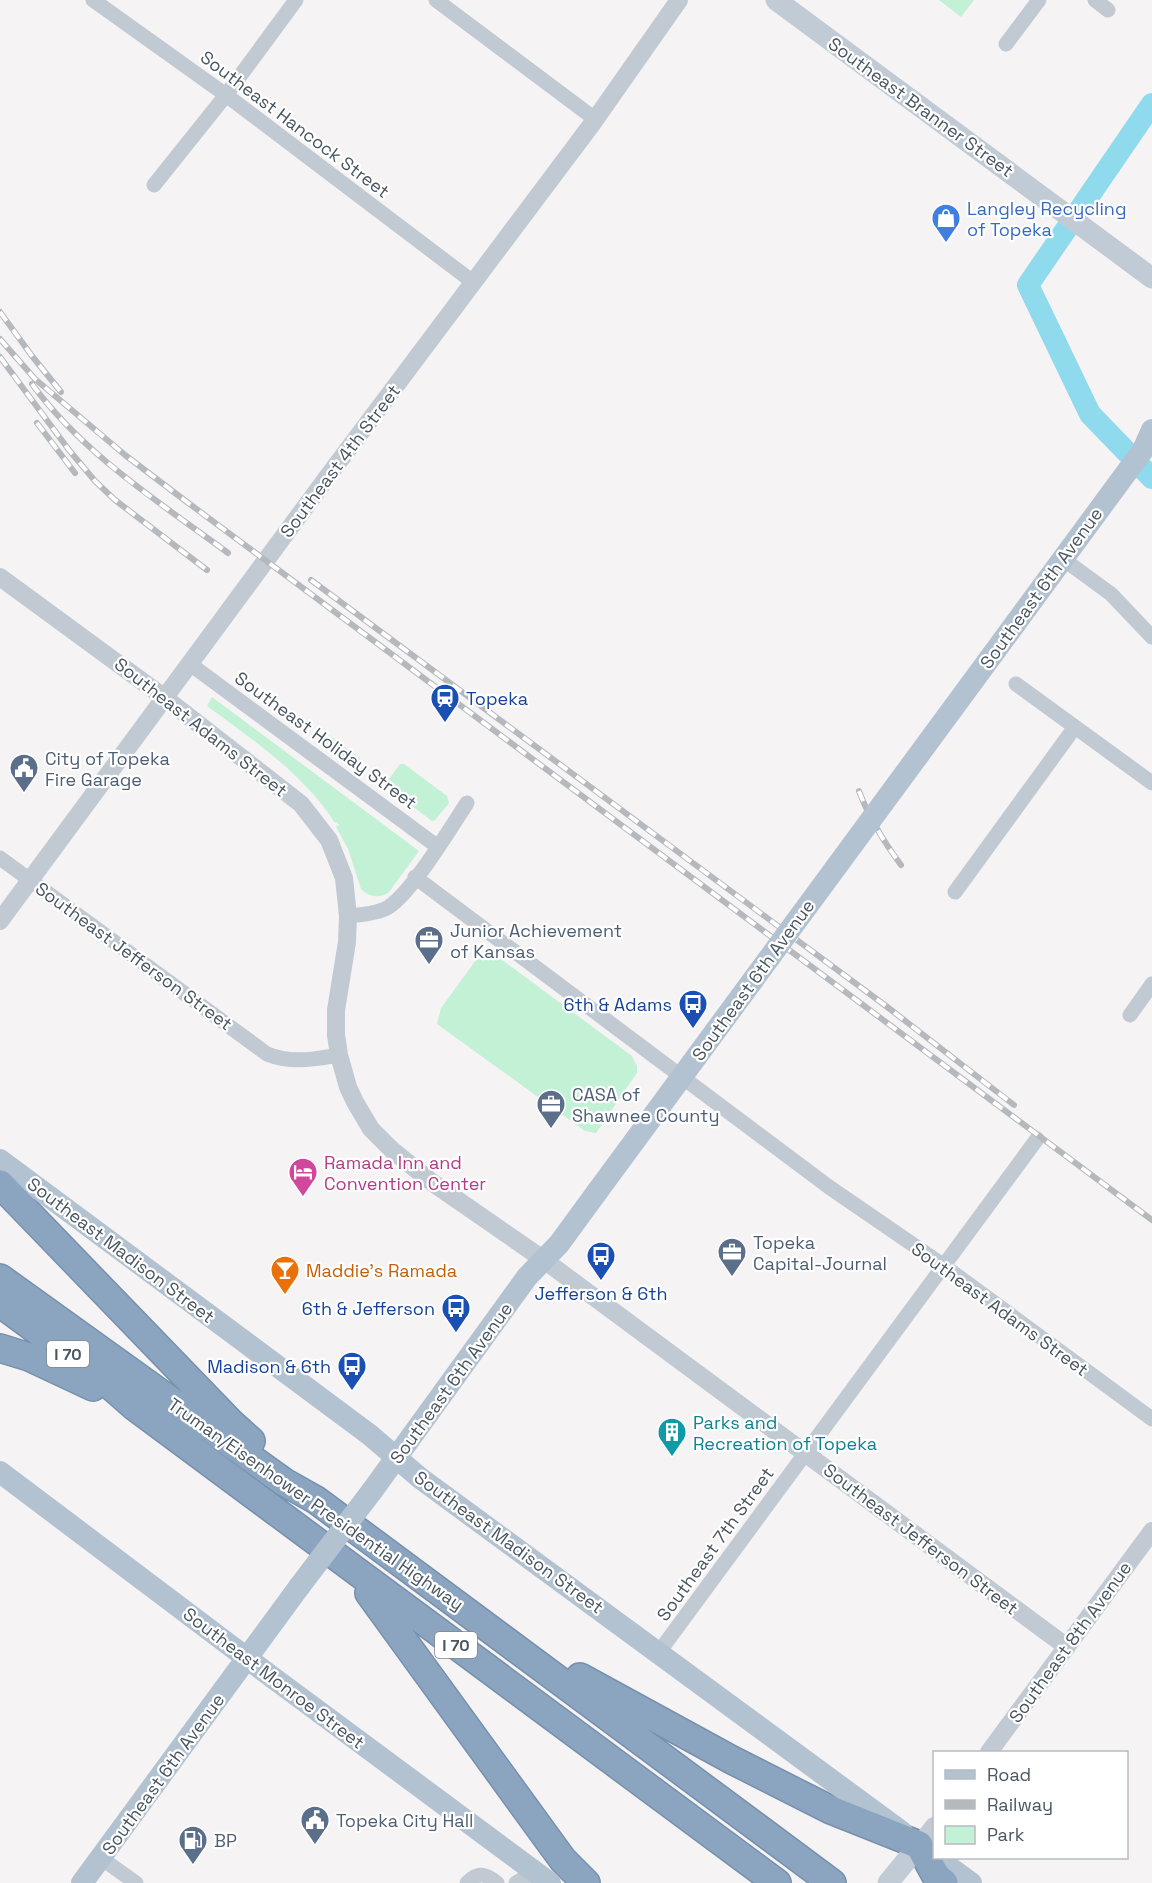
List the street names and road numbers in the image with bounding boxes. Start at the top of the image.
street label: Southeast Branner Street [824,32,1018,182]
street label: Southeast Hancock Street [196,45,394,203]
street label: Southeast 4th Street [275,380,405,542]
street label: Southeast 6th Avenue [975,503,1107,673]
street label: Southeast Adams Street [110,652,292,802]
street label: Southeast Holiday Street [230,666,422,814]
street label: Southeast Jefferson Street [31,877,237,1035]
street label: Southeast 6th Avenue [687,895,819,1065]
street label: Southeast Madison Street [23,1172,219,1328]
street label: Southeast Adams Street [907,1237,1093,1381]
street label: Southeast 6th Avenue [385,1298,517,1468]
road number: I 70 [47,1341,89,1367]
street label: Truman/Eisenhower Presidential Highway [164,1393,468,1615]
street label: Southeast Jefferson Street [819,1458,1023,1620]
street label: Southeast 7th Street [651,1463,779,1625]
street label: Southeast Madison Street [410,1466,608,1618]
street label: Southeast 8th Avenue [1004,1557,1136,1727]
street label: Southeast Monroe Street [179,1602,369,1754]
road number: I 70 [435,1632,477,1658]
street label: Southeast 6th Avenue [97,1689,229,1859]

